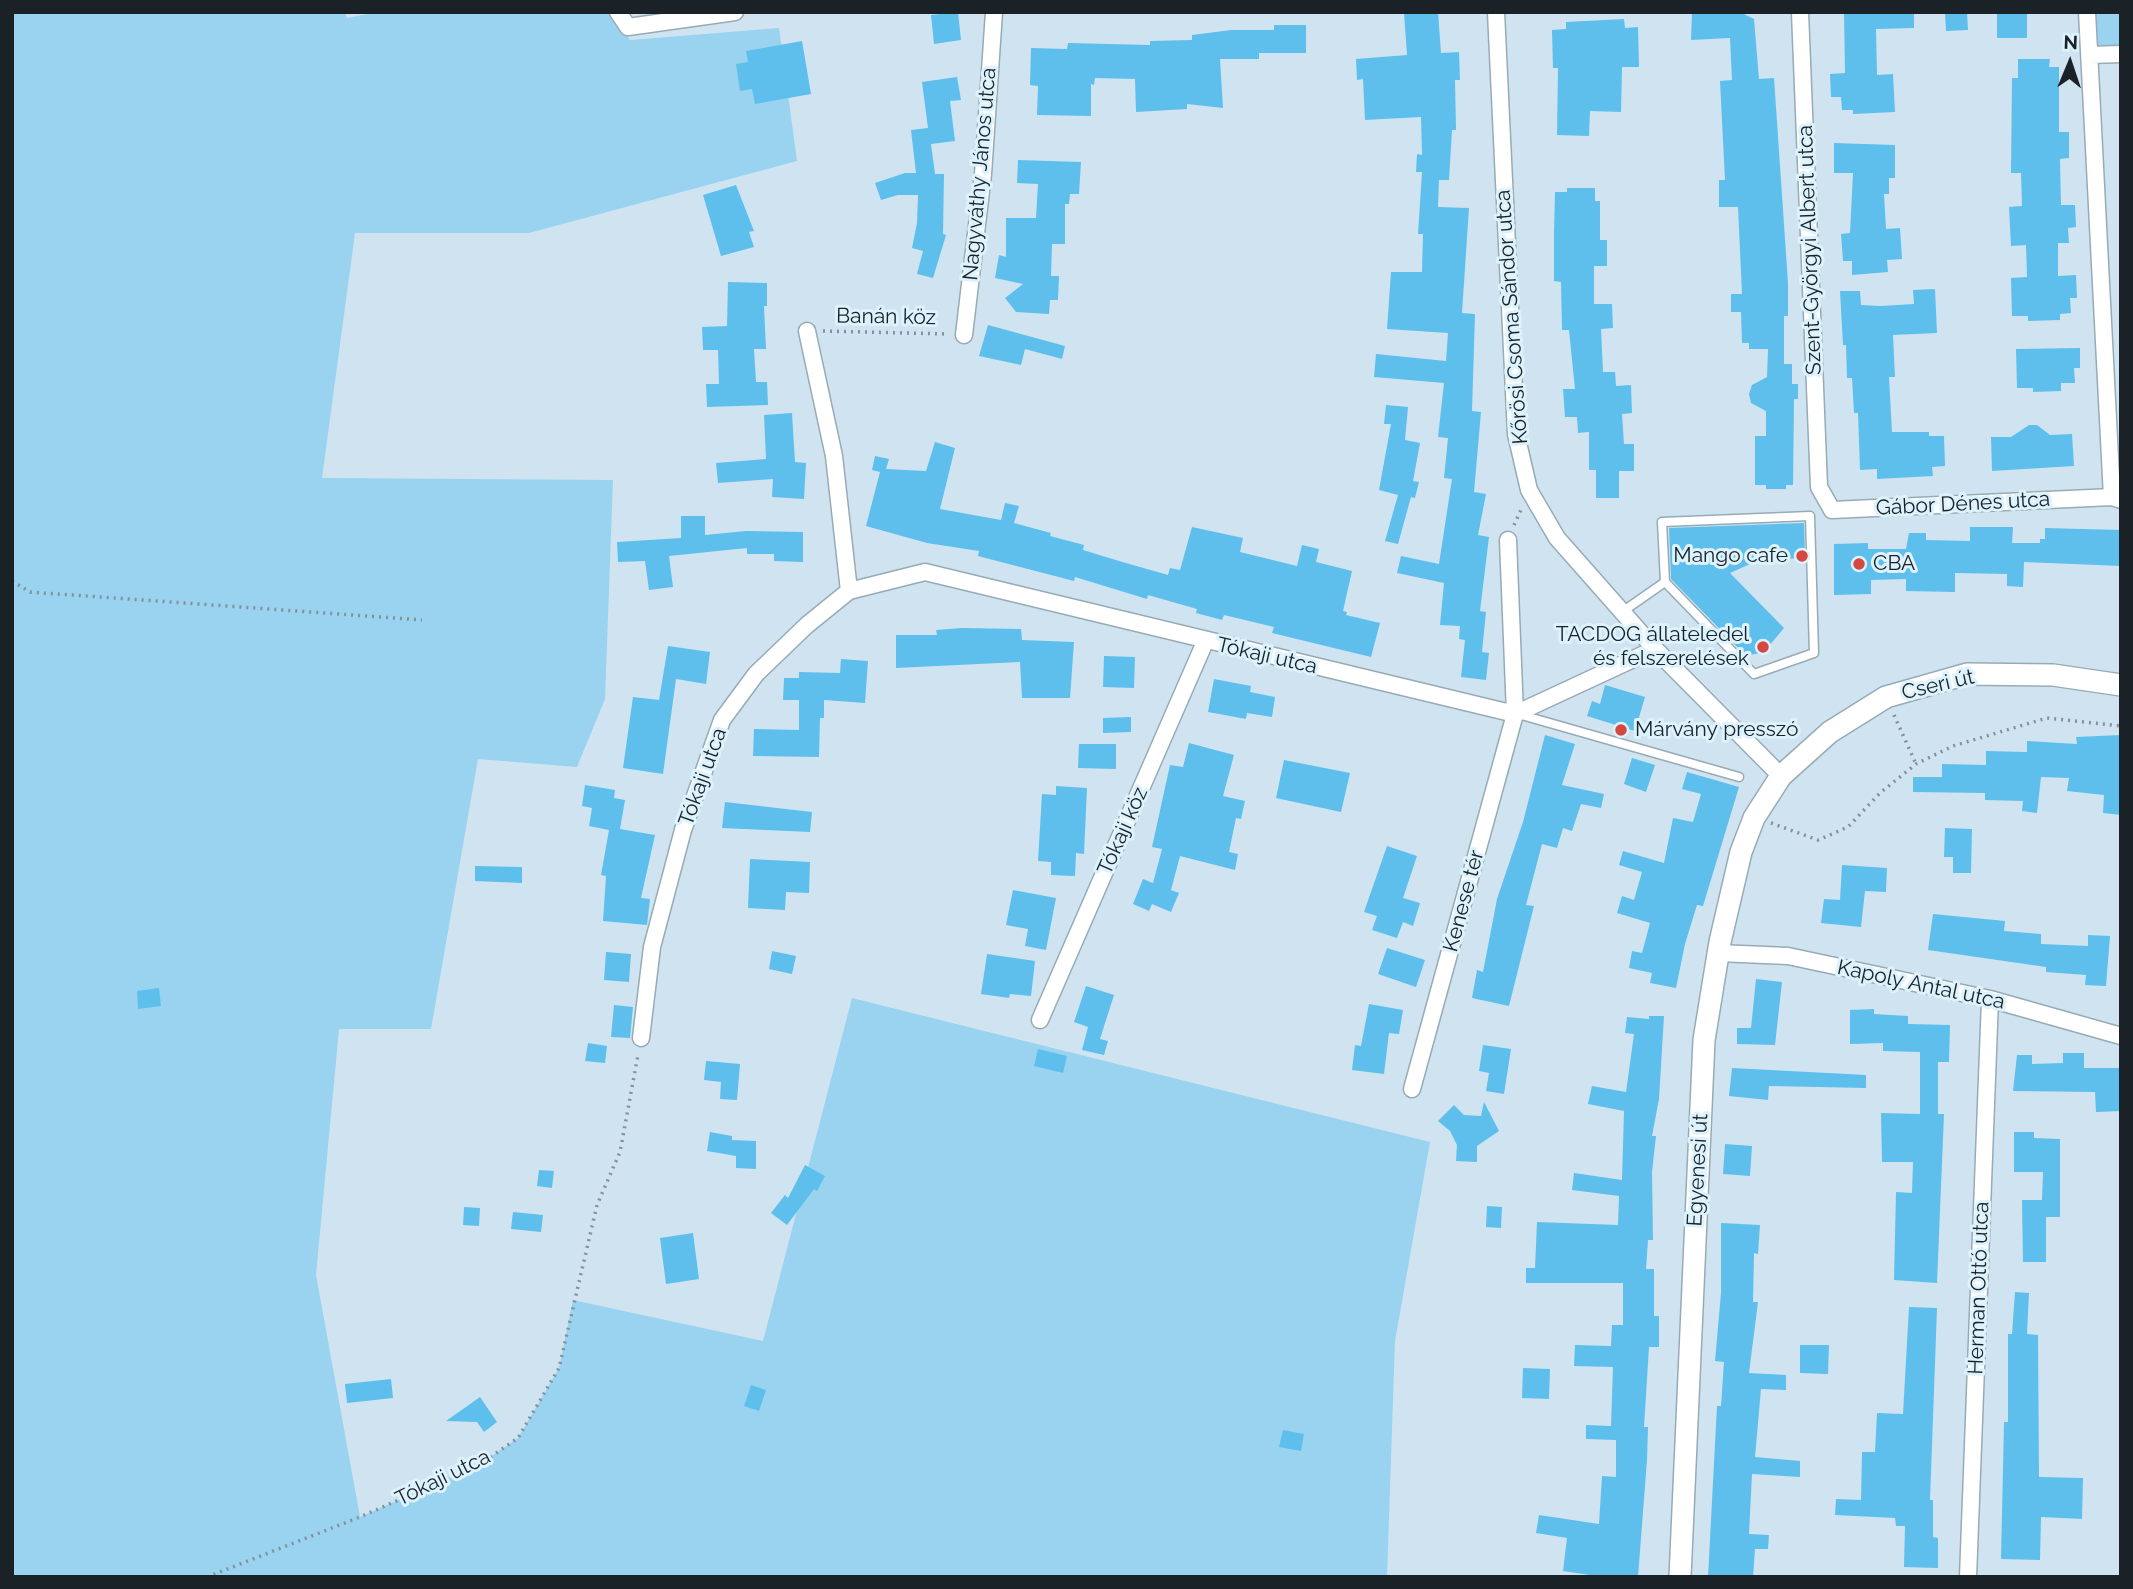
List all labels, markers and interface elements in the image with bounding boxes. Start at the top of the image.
north arrow [2035,28,2105,98]
text: N [2063,31,2078,53]
street label: Nagyváthy János utca [958,66,1002,282]
street label: Szent-Györgyi Albert utca [1793,125,1827,375]
street label: Kőrösi Csoma Sándor utca [1491,189,1533,445]
street label: Banán köz [836,304,936,330]
street label: Gábor Dénes utca [1875,487,2051,521]
place label: Mango cafe [1673,543,1788,569]
marker: Mango cafe [1794,548,1810,564]
place label: CBA [1873,551,1915,577]
marker: CBA [1851,556,1867,572]
place label: TACDOG állateledel és felszerelések [1556,622,1749,672]
street label: Tókaji utca [1214,632,1320,680]
marker: TACDOG állateledel és felszerelések [1755,639,1771,655]
street label: Cseri út [1899,664,1977,706]
place label: Márvány presszó [1635,717,1798,743]
marker: Márvány presszó [1613,722,1629,738]
street label: Tókaji utca [674,725,732,829]
street label: Tókaji köz [1093,783,1153,879]
street label: Kenese tér [1438,847,1490,955]
street label: Kapoly Antal utca [1835,955,2007,1015]
street label: Egyenesi út [1682,1113,1714,1227]
street label: Herman Ottó utca [1963,1201,1995,1375]
street label: Tókaji utca [391,1444,495,1512]

